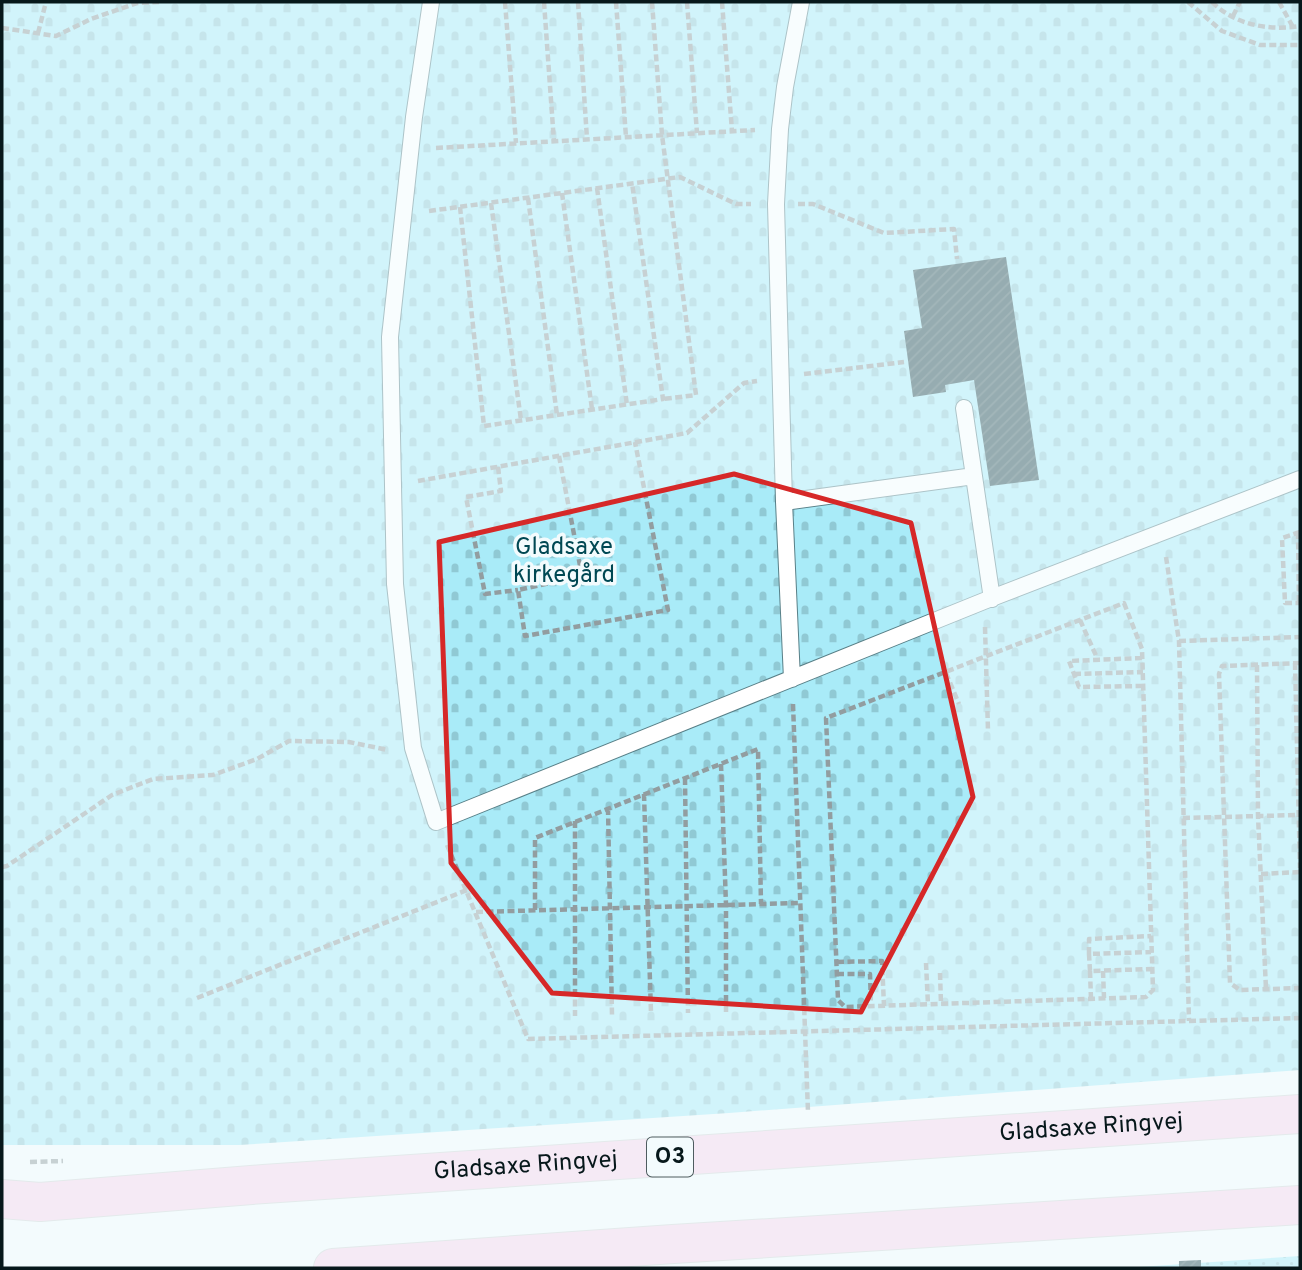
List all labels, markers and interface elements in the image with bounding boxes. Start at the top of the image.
park label: Gladsaxe kirkegård [513,533,615,591]
street label: Gladsaxe Ringvej [998,1107,1184,1149]
road number: O3 [647,1138,693,1176]
street label: Gladsaxe Ringvej [433,1145,619,1188]

